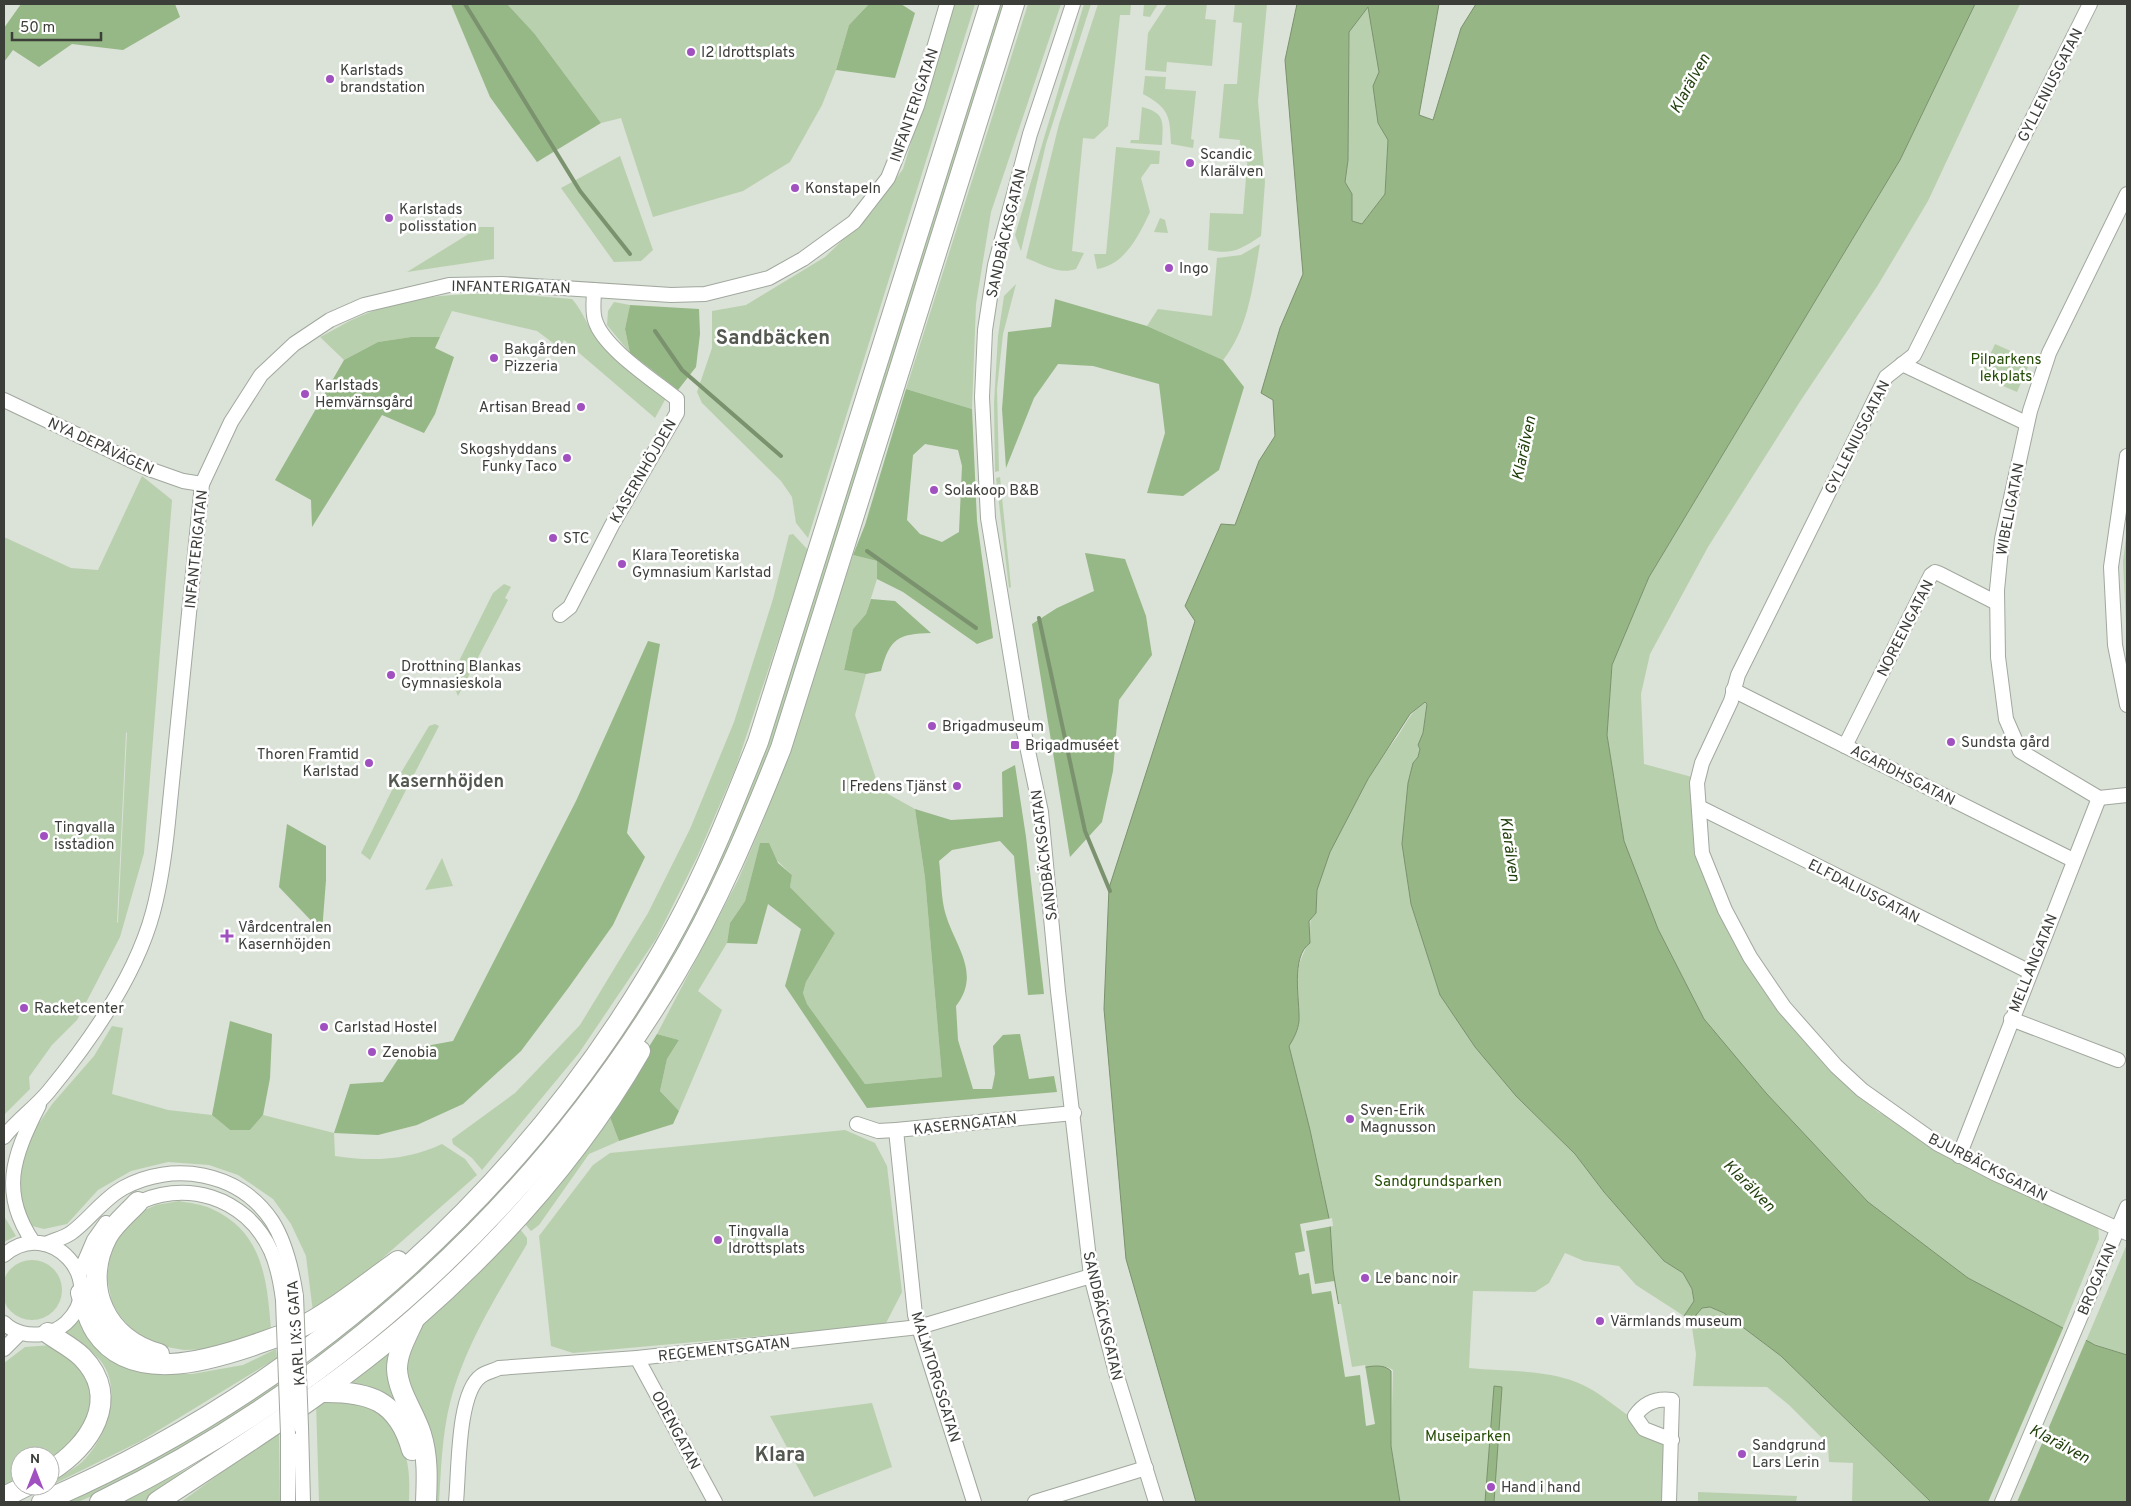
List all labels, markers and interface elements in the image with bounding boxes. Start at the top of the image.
scale bar [12,10,101,42]
text: 50 m [20,19,55,38]
street label: GYLLENIUSGATAN [2015,26,2088,146]
place label: I2 Idrottsplats [701,44,795,63]
marker: I2 Idrottsplats [685,46,697,58]
street label: INFANTERIGATAN [887,46,944,165]
water label: Klarälven [1666,50,1715,117]
place label: Karlstads brandstation [340,62,425,98]
marker: Karlstads brandstation [324,73,336,85]
place label: Scandic Klarälven [1200,146,1264,182]
marker: Scandic Klarälven [1184,157,1196,169]
street label: SANDBÄCKSGATAN [982,167,1032,300]
place label: Konstapeln [805,180,881,199]
marker: Konstapeln [789,182,801,194]
place label: Karlstads polisstation [399,201,477,237]
marker: Karlstads polisstation [383,212,395,224]
place label: Ingo [1179,260,1209,279]
marker: Ingo [1163,262,1175,274]
street label: INFANTERIGATAN [451,278,571,299]
district label: Sandbäcken [716,326,830,352]
place label: Bakgården Pizzeria [504,341,576,377]
park label: Pilparkens lekplats [1971,351,2041,387]
marker: Bakgården Pizzeria [488,352,500,364]
place label: Karlstads Hemvärnsgård [315,377,413,413]
street label: GYLLENIUSGATAN [1822,378,1895,498]
marker: Karlstads Hemvärnsgård [299,388,311,400]
place label: Artisan Bread [479,399,571,418]
marker: Artisan Bread [575,401,587,413]
street label: NYA DEPÅVÄGEN [44,413,157,480]
water label: Klarälven [1508,414,1542,482]
street label: KASERNHÖJDEN [606,416,682,527]
place label: Skogshyddans Funky Taco [460,441,557,477]
marker: Skogshyddans Funky Taco [561,452,573,464]
street label: WIBELIGATAN [1993,461,2030,557]
place label: Solakoop B&B [944,482,1039,501]
marker: Solakoop B&B [928,484,940,496]
street label: INFANTERIGATAN [182,489,213,610]
place label: STC [563,530,590,549]
marker: STC [547,532,559,544]
place label: Klara Teoretiska Gymnasium Karlstad [632,547,771,583]
marker: Klara Teoretiska Gymnasium Karlstad [616,558,628,570]
street label: NOREENGATAN [1874,577,1939,680]
place label: Drottning Blankas Gymnasieskola [401,658,521,694]
marker: Drottning Blankas Gymnasieskola [385,669,397,681]
place label: Brigadmuseum [942,718,1044,737]
marker: Brigadmuseum [926,720,938,732]
place label: Sundsta gård [1961,734,2050,753]
marker: Sundsta gård [1945,736,1957,748]
place label: Brigadmuséet [1025,737,1119,756]
marker: Brigadmuséet [1009,739,1021,751]
street label: AGARDHSGATAN [1847,742,1958,811]
place label: Thoren Framtid Karlstad [257,746,359,782]
marker: Thoren Framtid Karlstad [363,757,375,769]
district label: Kasernhöjden [388,771,504,794]
place label: I Fredens Tjänst [842,778,947,797]
marker: I Fredens Tjänst [951,780,963,792]
street label: SANDBÄCKSGATAN [1027,788,1063,922]
water label: Klarälven [1495,815,1524,883]
place label: Tingvalla isstadion [54,819,115,855]
marker: Tingvalla isstadion [38,830,50,842]
street label: ELFDALIUSGATAN [1804,856,1922,929]
street label: MELLANGATAN [2006,912,2063,1016]
place label: Vårdcentralen Kasernhöjden [238,919,332,955]
marker: Vårdcentralen Kasernhöjden [220,929,234,943]
place label: Racketcenter [34,1000,124,1019]
marker: Racketcenter [18,1002,30,1014]
place label: Carlstad Hostel [334,1019,437,1038]
marker: Carlstad Hostel [318,1021,330,1033]
place label: Zenobia [382,1044,437,1063]
marker: Zenobia [366,1046,378,1058]
place label: Sven-Erik Magnusson [1360,1102,1436,1138]
street label: KASERNGATAN [912,1111,1018,1140]
marker: Sven-Erik Magnusson [1344,1113,1356,1125]
street label: BJURBÄCKSGATAN [1925,1129,2050,1207]
water label: Klarälven [1718,1156,1779,1217]
park label: Sandgrundsparken [1374,1173,1502,1192]
place label: Tingvalla Idrottsplats [728,1223,805,1259]
marker: Tingvalla Idrottsplats [712,1234,724,1246]
street label: BROGATAN [2075,1241,2122,1319]
street label: SANDBÄCKSGATAN [1077,1250,1127,1383]
place label: Le banc noir [1375,1270,1458,1289]
marker: Le banc noir [1359,1272,1371,1284]
street label: KARL IX:S GATA [284,1279,311,1386]
street label: MALMTORGSGATAN [906,1310,964,1445]
place label: Värmlands museum [1610,1313,1742,1332]
marker: Värmlands museum [1594,1315,1606,1327]
street label: REGEMENTSGATAN [657,1334,791,1367]
street label: ODENGATAN [646,1388,703,1473]
water label: Klarälven [2025,1421,2093,1469]
park label: Museiparken [1425,1428,1511,1447]
place label: Sandgrund Lars Lerin [1752,1437,1826,1473]
district label: Klara [755,1443,805,1469]
north arrow [10,1446,60,1496]
marker: Sandgrund Lars Lerin [1736,1448,1748,1460]
text: N [30,1451,40,1468]
place label: Hand i hand [1501,1479,1581,1498]
marker: Hand i hand [1485,1481,1497,1493]

